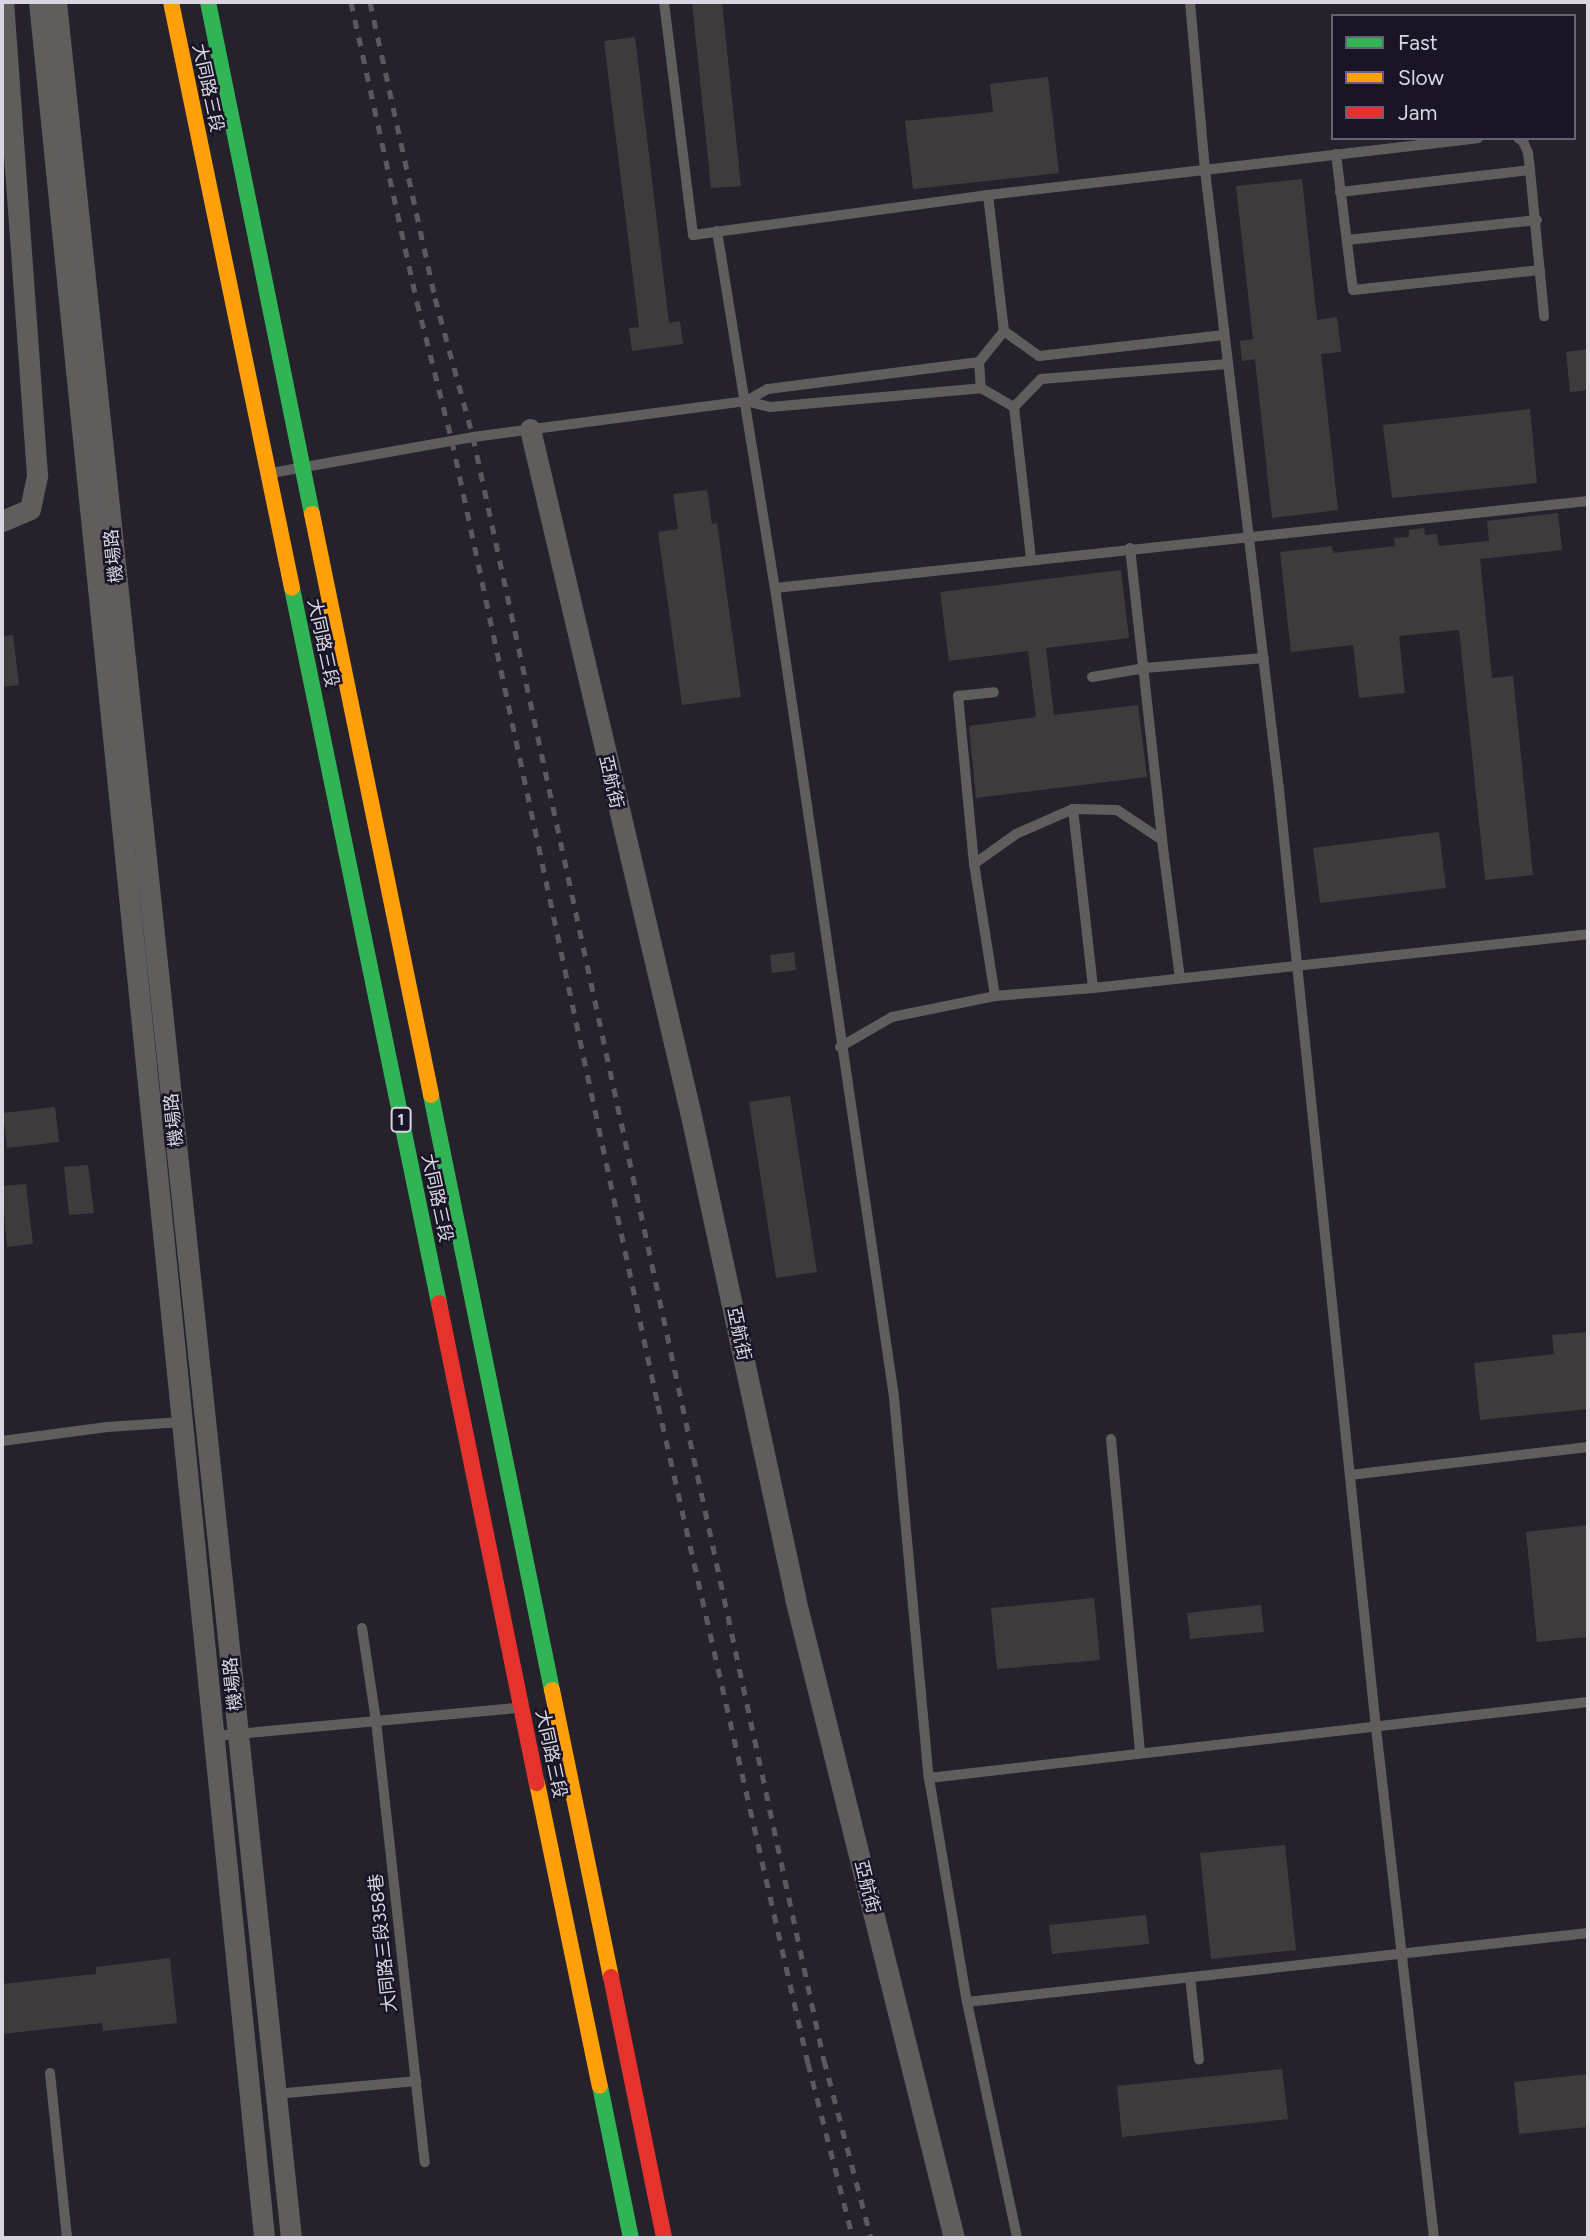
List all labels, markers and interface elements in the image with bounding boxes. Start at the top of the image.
legend [1331,14,1576,140]
text: Fast [1398,30,1438,55]
street label: 大同路三段 [188,42,228,134]
text: Slow [1398,65,1444,90]
text: Jam [1398,100,1437,125]
street label: 機場路 [100,528,128,584]
street label: 大同路三段 [303,597,343,689]
street label: 亞航街 [594,753,628,811]
street label: 機場路 [160,1092,188,1148]
road number: 1 [390,1108,412,1132]
street label: 大同路三段 [417,1152,457,1244]
street label: 亞航街 [723,1305,755,1363]
street label: 機場路 [219,1656,247,1712]
street label: 大同路三段 [531,1708,571,1800]
street label: 亞航街 [850,1858,884,1916]
street label: 大同路三段358巷 [365,1873,401,2013]

